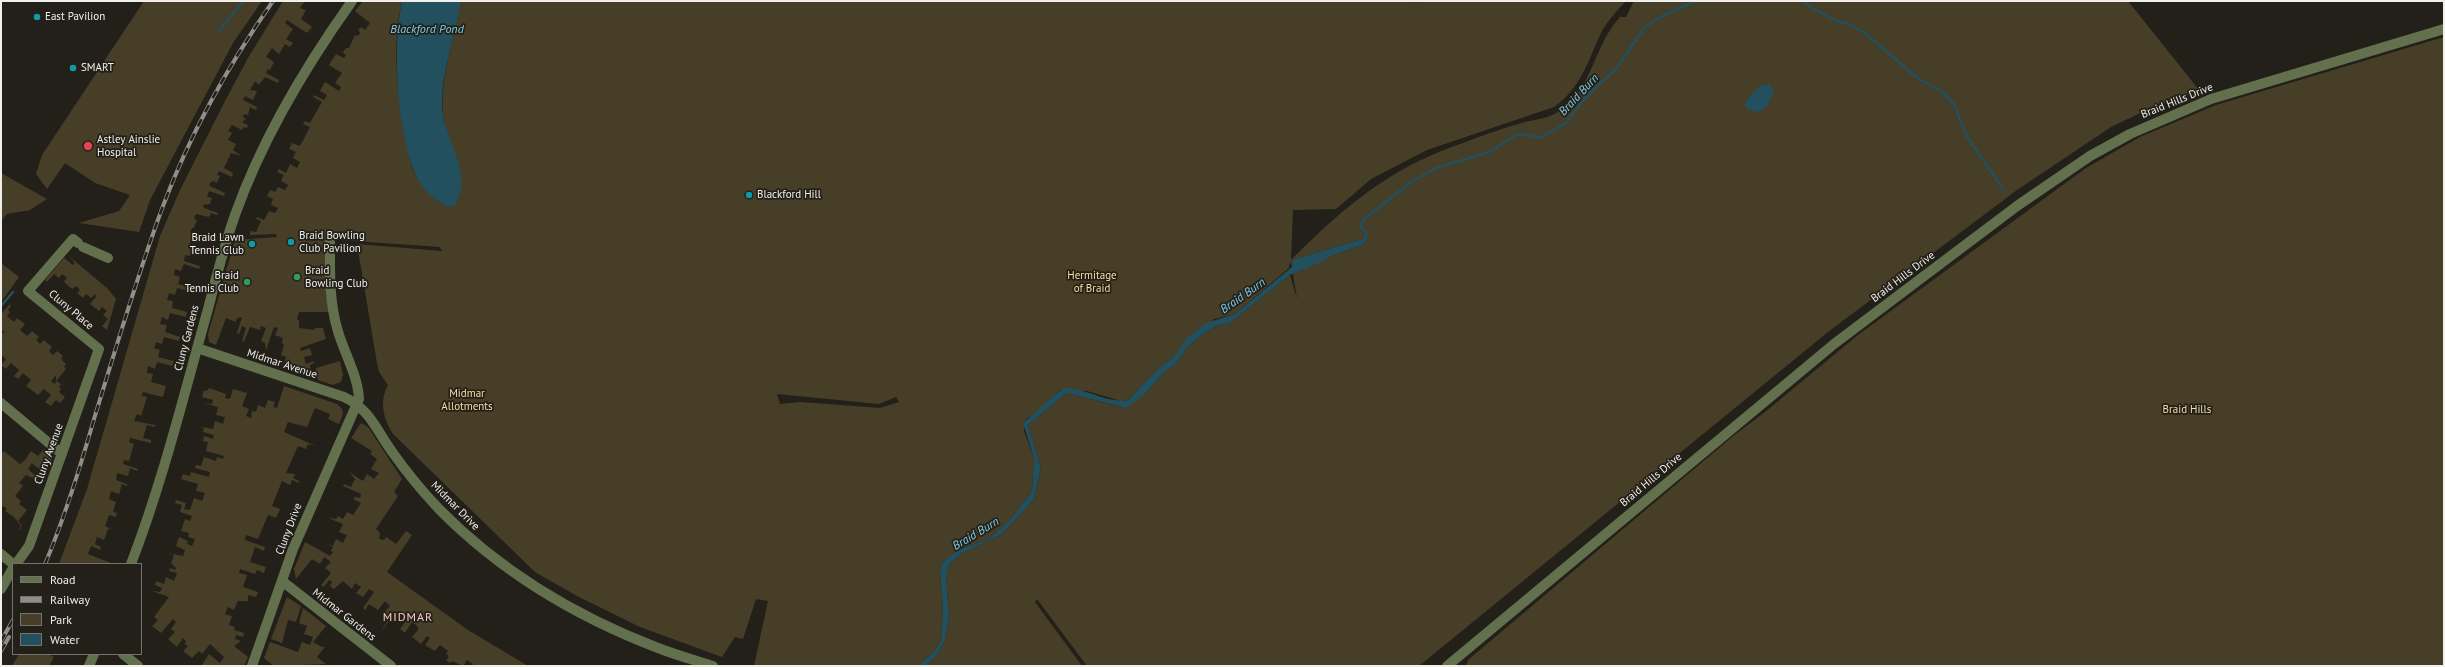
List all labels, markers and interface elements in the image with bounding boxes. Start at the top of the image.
place label: East Pavilion [45,10,105,24]
marker: East Pavilion [32,12,42,22]
water label: Blackford Pond [390,23,464,37]
place label: SMART [81,61,114,75]
marker: SMART [68,63,78,73]
water label: Braid Burn [1556,71,1602,119]
street label: Braid Hills Drive [2139,81,2215,121]
place label: Astley Ainslie Hospital [97,133,160,159]
marker: Astley Ainslie Hospital [82,140,94,152]
place label: Blackford Hill [757,188,821,202]
marker: Blackford Hill [744,190,754,200]
place label: Braid Bowling Club Pavilion [299,229,365,255]
place label: Braid Lawn Tennis Club [190,231,244,257]
marker: Braid Bowling Club Pavilion [286,237,296,247]
marker: Braid Lawn Tennis Club [247,239,257,249]
street label: Braid Hills Drive [1869,249,1937,305]
place label: Braid Bowling Club [305,264,368,290]
place label: Braid Tennis Club [185,269,239,295]
park label: Hermitage of Braid [1067,269,1117,295]
marker: Braid Bowling Club [292,272,302,282]
water label: Braid Burn [1218,275,1268,317]
marker: Braid Tennis Club [242,277,252,287]
street label: Cluny Place [46,287,96,333]
street label: Cluny Gardens [172,304,202,372]
street label: Midmar Avenue [245,346,319,382]
park label: Midmar Allotments [441,387,493,413]
park label: Braid Hills [2163,403,2211,417]
street label: Cluny Avenue [32,422,66,486]
street label: Braid Hills Drive [1617,450,1685,510]
street label: Midmar Drive [428,479,482,533]
street label: Cluny Drive [273,501,305,557]
water label: Braid Burn [950,514,1002,554]
legend [12,563,142,655]
text: Road [50,572,75,587]
street label: Midmar Gardens [310,586,378,644]
text: Railway [50,592,90,607]
district label: MIDMAR [383,611,433,625]
text: Park [50,612,72,627]
text: Water [50,632,80,647]

